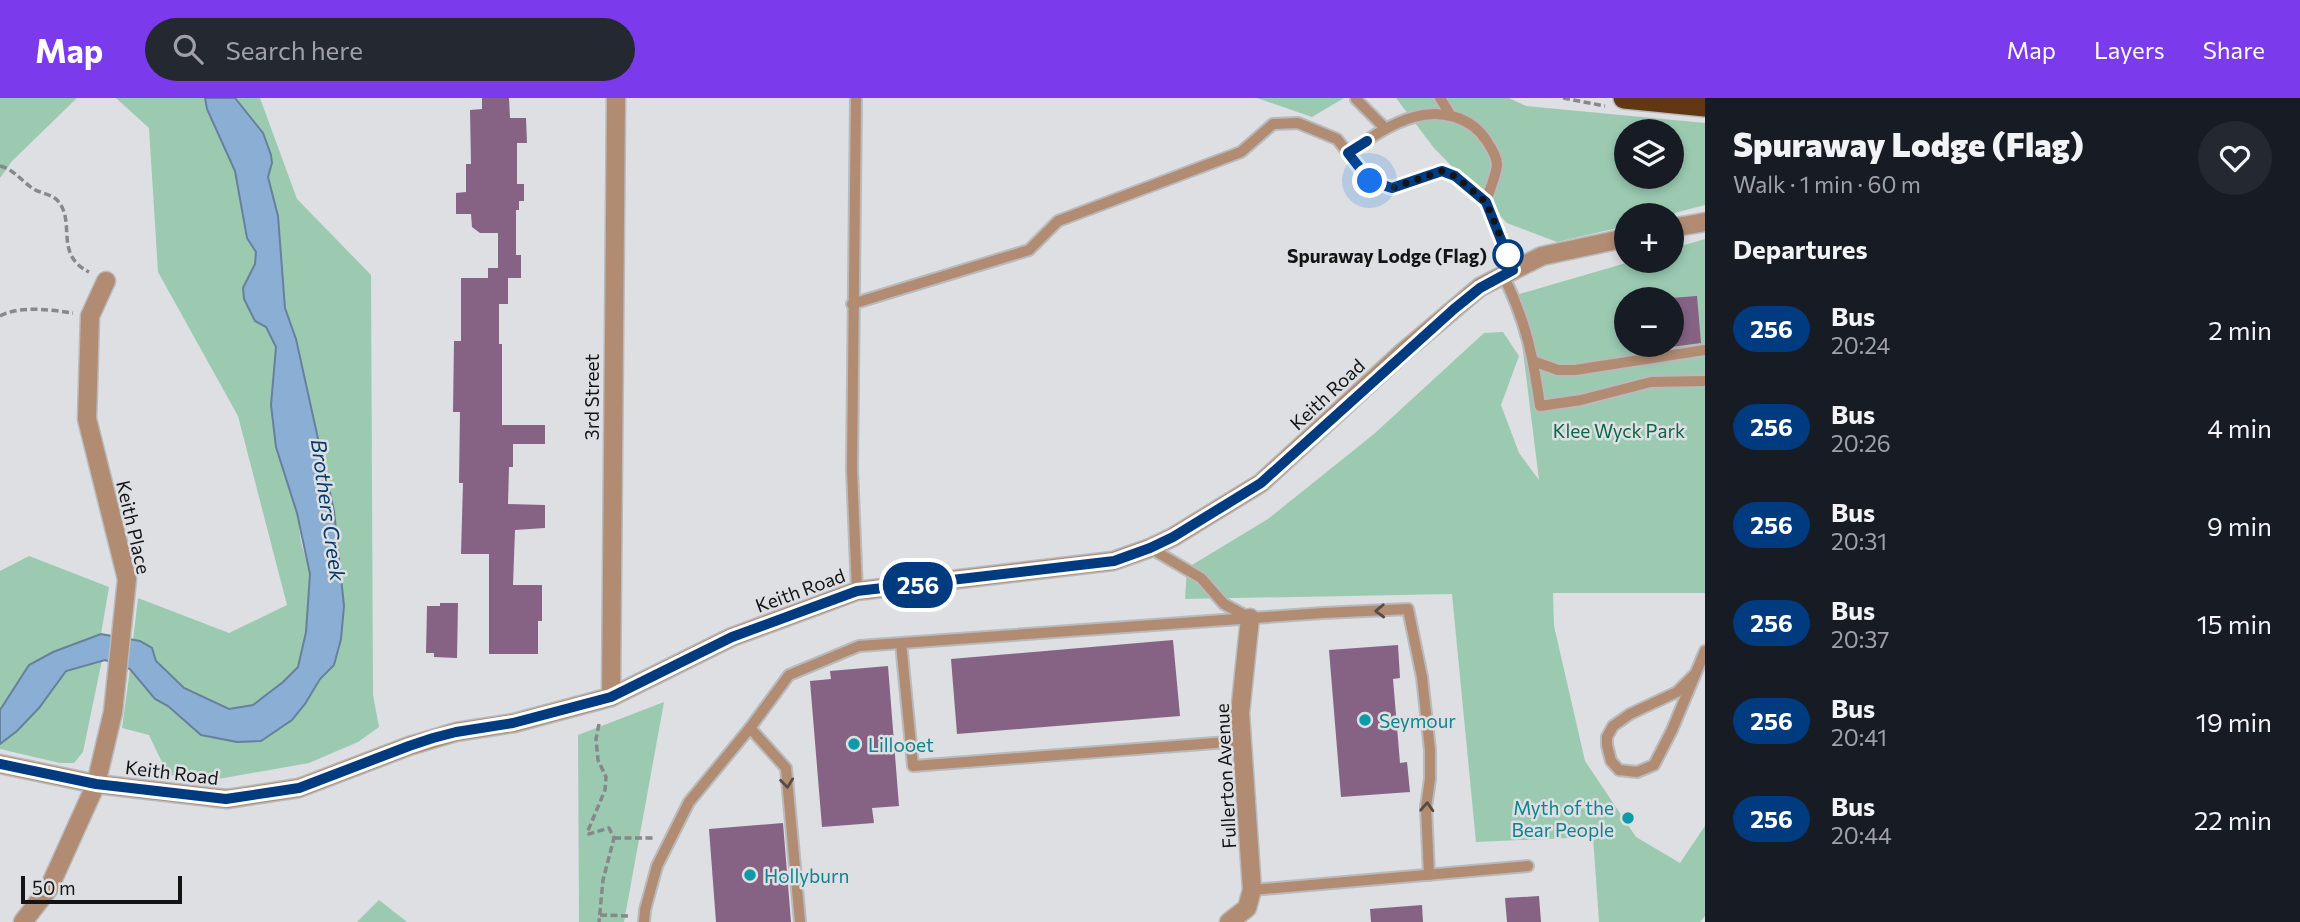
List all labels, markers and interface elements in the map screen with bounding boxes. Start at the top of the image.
search box [145,18,635,81]
text: Map [35,29,103,70]
icon: search [169,30,207,68]
text: Search here [225,34,363,65]
text: Map [2007,35,2056,64]
text: Layers [2094,35,2165,64]
text: Share [2203,35,2265,64]
map controls [1614,119,1684,357]
button: layers [1614,119,1684,189]
button: heart [2198,121,2272,195]
text: Spuraway Lodge (Flag) [1733,123,2084,164]
your location [1352,163,1387,198]
text: Walk · 1 min · 60 m [1733,170,1921,198]
button: + [1614,203,1684,273]
text: Departures [1733,233,1868,264]
marker: Spuraway Lodge (Flag) [1493,240,1523,270]
place label: Spuraway Lodge (Flag) [1287,244,1487,267]
button: − [1614,287,1684,357]
text: Bus [1831,300,1875,331]
text: 256 [1750,314,1793,343]
text: 2 min [2208,314,2272,345]
text: 20:24 [1831,331,1890,359]
street label: 3rd Street [580,354,603,440]
street label: Keith Road [1285,354,1369,434]
text: Bus [1831,398,1875,429]
text: 256 [1750,412,1793,441]
text: 4 min [2207,412,2272,443]
park label: Klee Wyck Park [1553,419,1685,442]
text: 20:26 [1831,429,1891,457]
water label: Brothers Creek [307,437,351,583]
street label: Keith Place [112,478,156,576]
text: Bus [1831,496,1875,527]
text: 256 [1750,510,1793,539]
text: 9 min [2207,510,2272,541]
text: 20:31 [1831,527,1887,555]
line badge: 256 [878,562,958,608]
street label: Keith Road [752,563,848,617]
text: 256 [897,570,939,599]
text: Bus [1831,594,1875,625]
one-way arrow [1374,603,1385,618]
text: 256 [1750,608,1793,637]
text: 15 min [2197,608,2272,639]
text: 20:37 [1831,625,1889,653]
text: Bus [1831,692,1875,723]
street label: Fullerton Avenue [1210,703,1240,849]
text: 256 [1750,706,1793,735]
text: 19 min [2196,706,2272,737]
place label: Seymour [1379,709,1456,732]
marker: Seymour [1357,712,1373,728]
text: 20:41 [1831,723,1887,751]
place label: Lillooet [868,733,934,756]
marker: Lillooet [846,736,862,752]
street label: Keith Road [124,755,220,789]
one-way arrow [779,778,794,789]
text: Bus [1831,790,1875,821]
place label: Myth of the Bear People [1511,796,1614,841]
one-way arrow [1420,801,1435,812]
text: 256 [1750,804,1793,833]
text: 22 min [2194,804,2272,835]
marker: Myth of the Bear People [1620,810,1636,826]
text: 20:44 [1831,821,1892,849]
place label: Hollyburn [764,864,849,887]
marker: Hollyburn [742,867,758,883]
scale bar [21,873,182,905]
text: 50 m [32,876,76,899]

